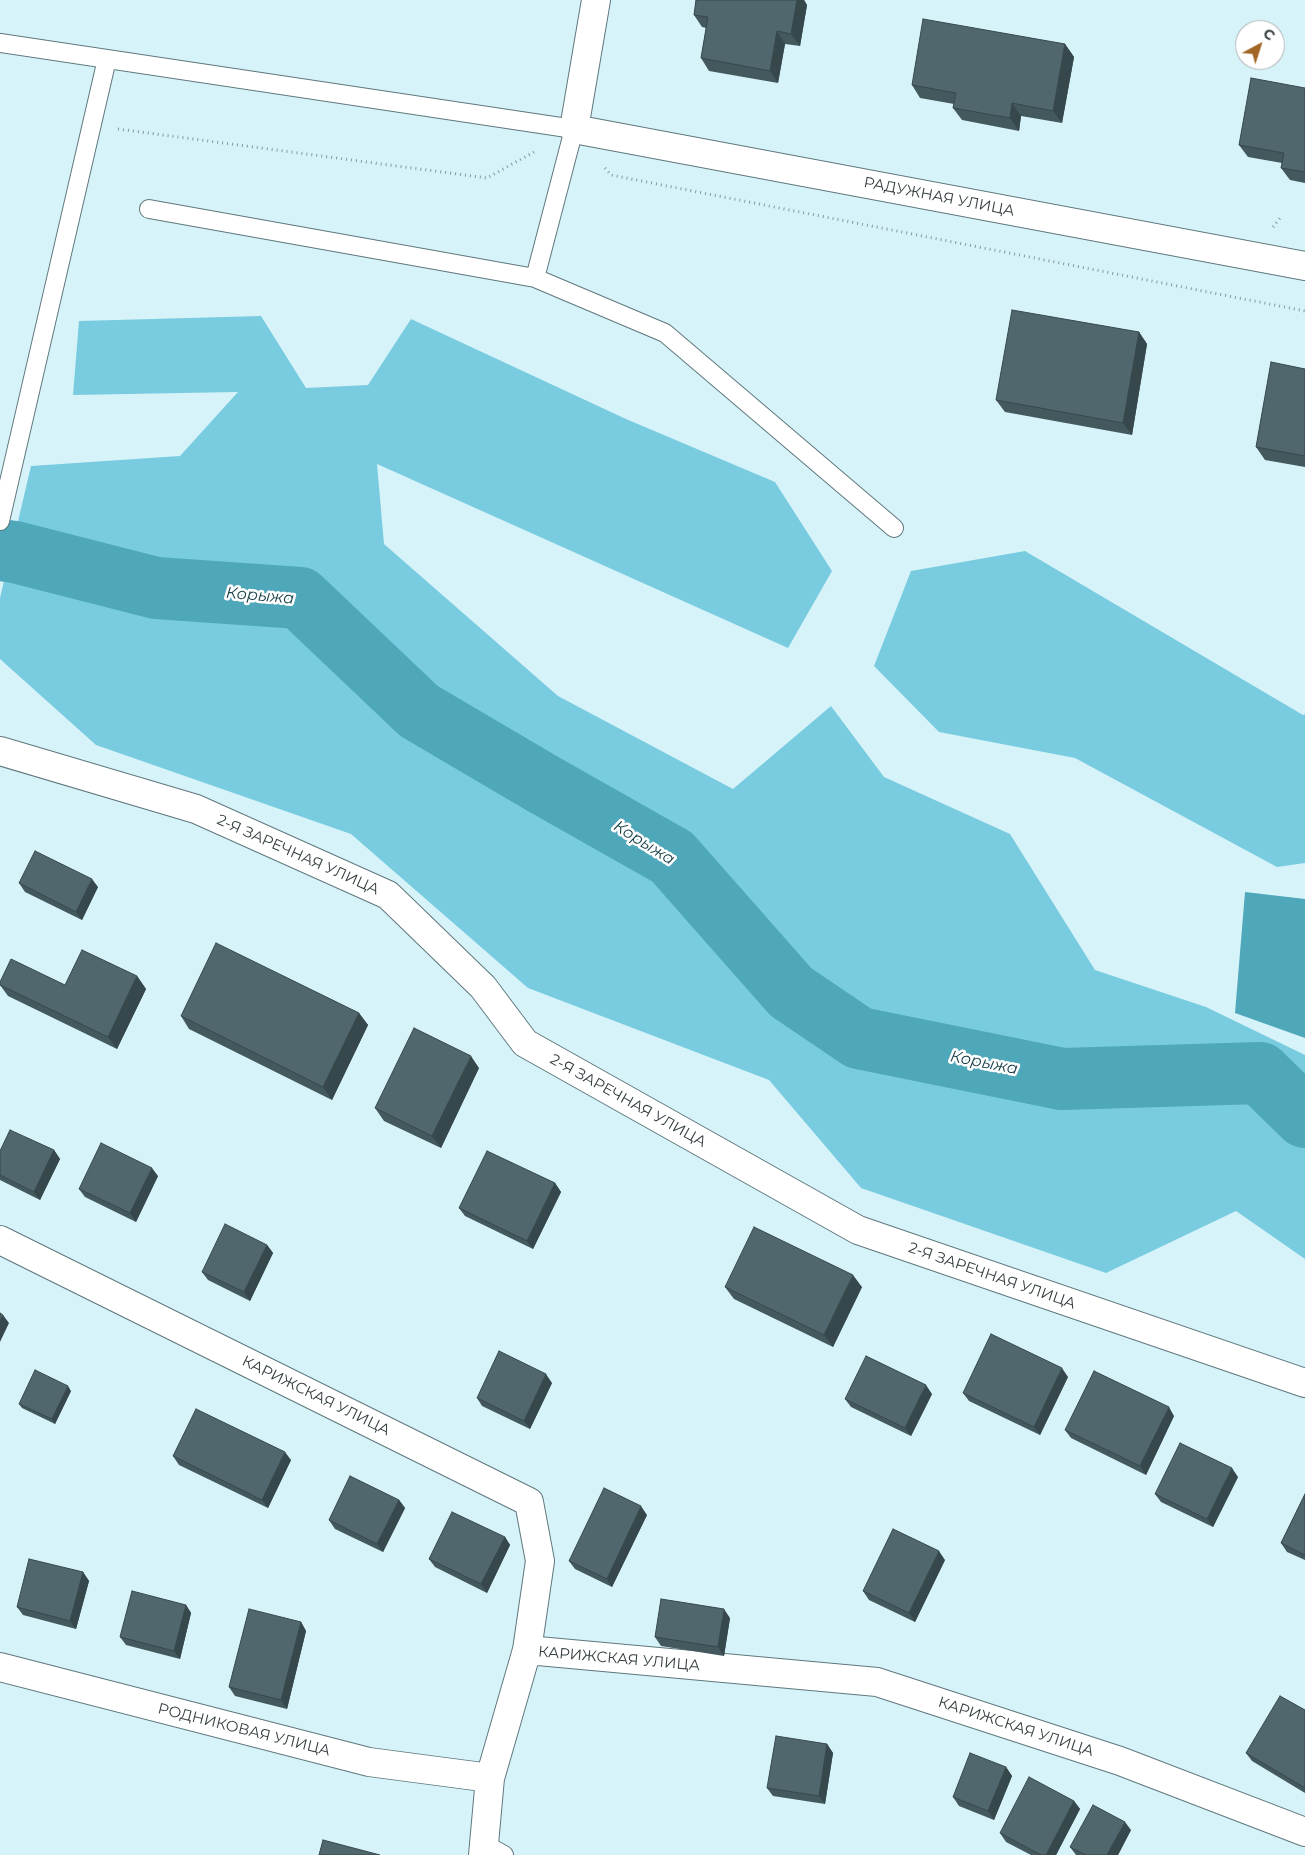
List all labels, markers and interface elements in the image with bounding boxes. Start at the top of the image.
north arrow [1235,20,1285,70]
text: С [1259,24,1279,44]
street label: РАДУЖНАЯ УЛИЦА [862,174,1016,220]
water label: Корыжа [225,583,295,609]
street label: 2-Я ЗАРЕЧНАЯ УЛИЦА [214,811,382,899]
water label: Корыжа [610,817,678,869]
water label: Корыжа [948,1047,1020,1079]
street label: 2-Я ЗАРЕЧНАЯ УЛИЦА [547,1051,709,1151]
street label: 2-Я ЗАРЕЧНАЯ УЛИЦА [906,1239,1078,1313]
street label: КАРИЖСКАЯ УЛИЦА [239,1352,393,1440]
street label: КАРИЖСКАЯ УЛИЦА [537,1643,701,1675]
street label: КАРИЖСКАЯ УЛИЦА [936,1693,1096,1761]
street label: РОДНИКОВАЯ УЛИЦА [156,1700,332,1760]

